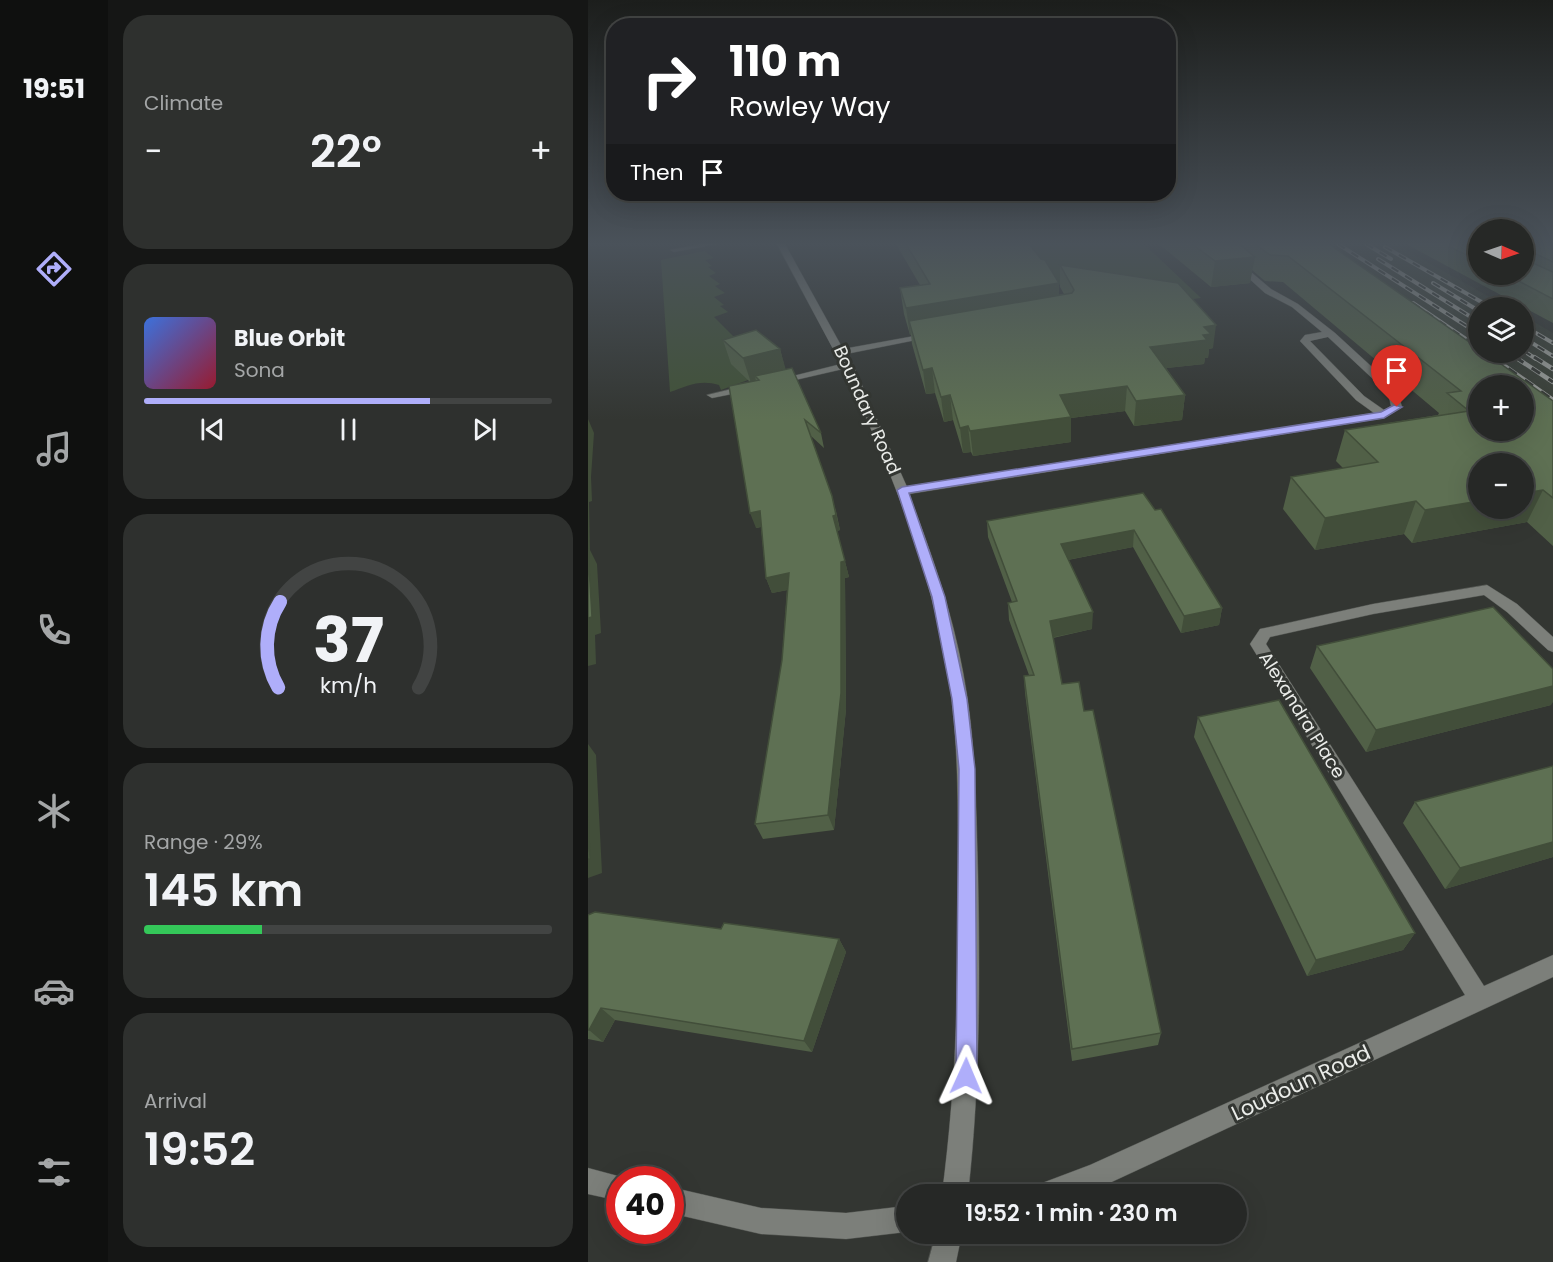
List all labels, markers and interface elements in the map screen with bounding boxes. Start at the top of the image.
text: 110 m [729,32,841,91]
icon: right [630,42,708,120]
text: 19:51 [23,70,85,107]
text: Rowley Way [729,88,890,125]
text: Climate [144,89,223,117]
text: 22° [310,120,382,183]
text: − [144,128,162,175]
text: + [529,128,552,175]
icon: arrive [696,156,729,189]
text: Then [630,157,684,188]
north arrow [1468,219,1534,285]
map controls [1468,219,1534,519]
icon: directions [33,248,75,290]
button: layers [1468,297,1534,363]
text: Blue Orbit [234,323,345,354]
street label: Boundary Road [828,341,907,478]
pin [1371,345,1422,407]
icon: arrive [1380,354,1413,387]
text: Sona [234,356,285,384]
button: + [1468,375,1534,441]
icon: previous [196,413,229,446]
icon: pause [332,413,365,446]
icon: next [468,413,501,446]
icon: music [33,428,75,470]
button: − [1468,453,1534,519]
text: 37 [312,596,384,684]
icon: phone [33,609,75,651]
street label: Alexandra Place [1253,647,1351,783]
text: km/h [319,670,377,701]
icon: climate [33,790,75,832]
text: Range · 29% [144,828,263,856]
text: 145 km [144,859,303,922]
icon: car [33,970,75,1012]
street label: Loudoun Road [1226,1038,1375,1128]
position arrow [934,1044,998,1108]
text: Arrival [144,1087,207,1115]
text: 19:52 [144,1118,255,1181]
icon: filters [33,1151,75,1193]
speed limit sign: 40 [606,1166,684,1244]
text: 19:52 · 1 min · 230 m [965,1198,1178,1229]

